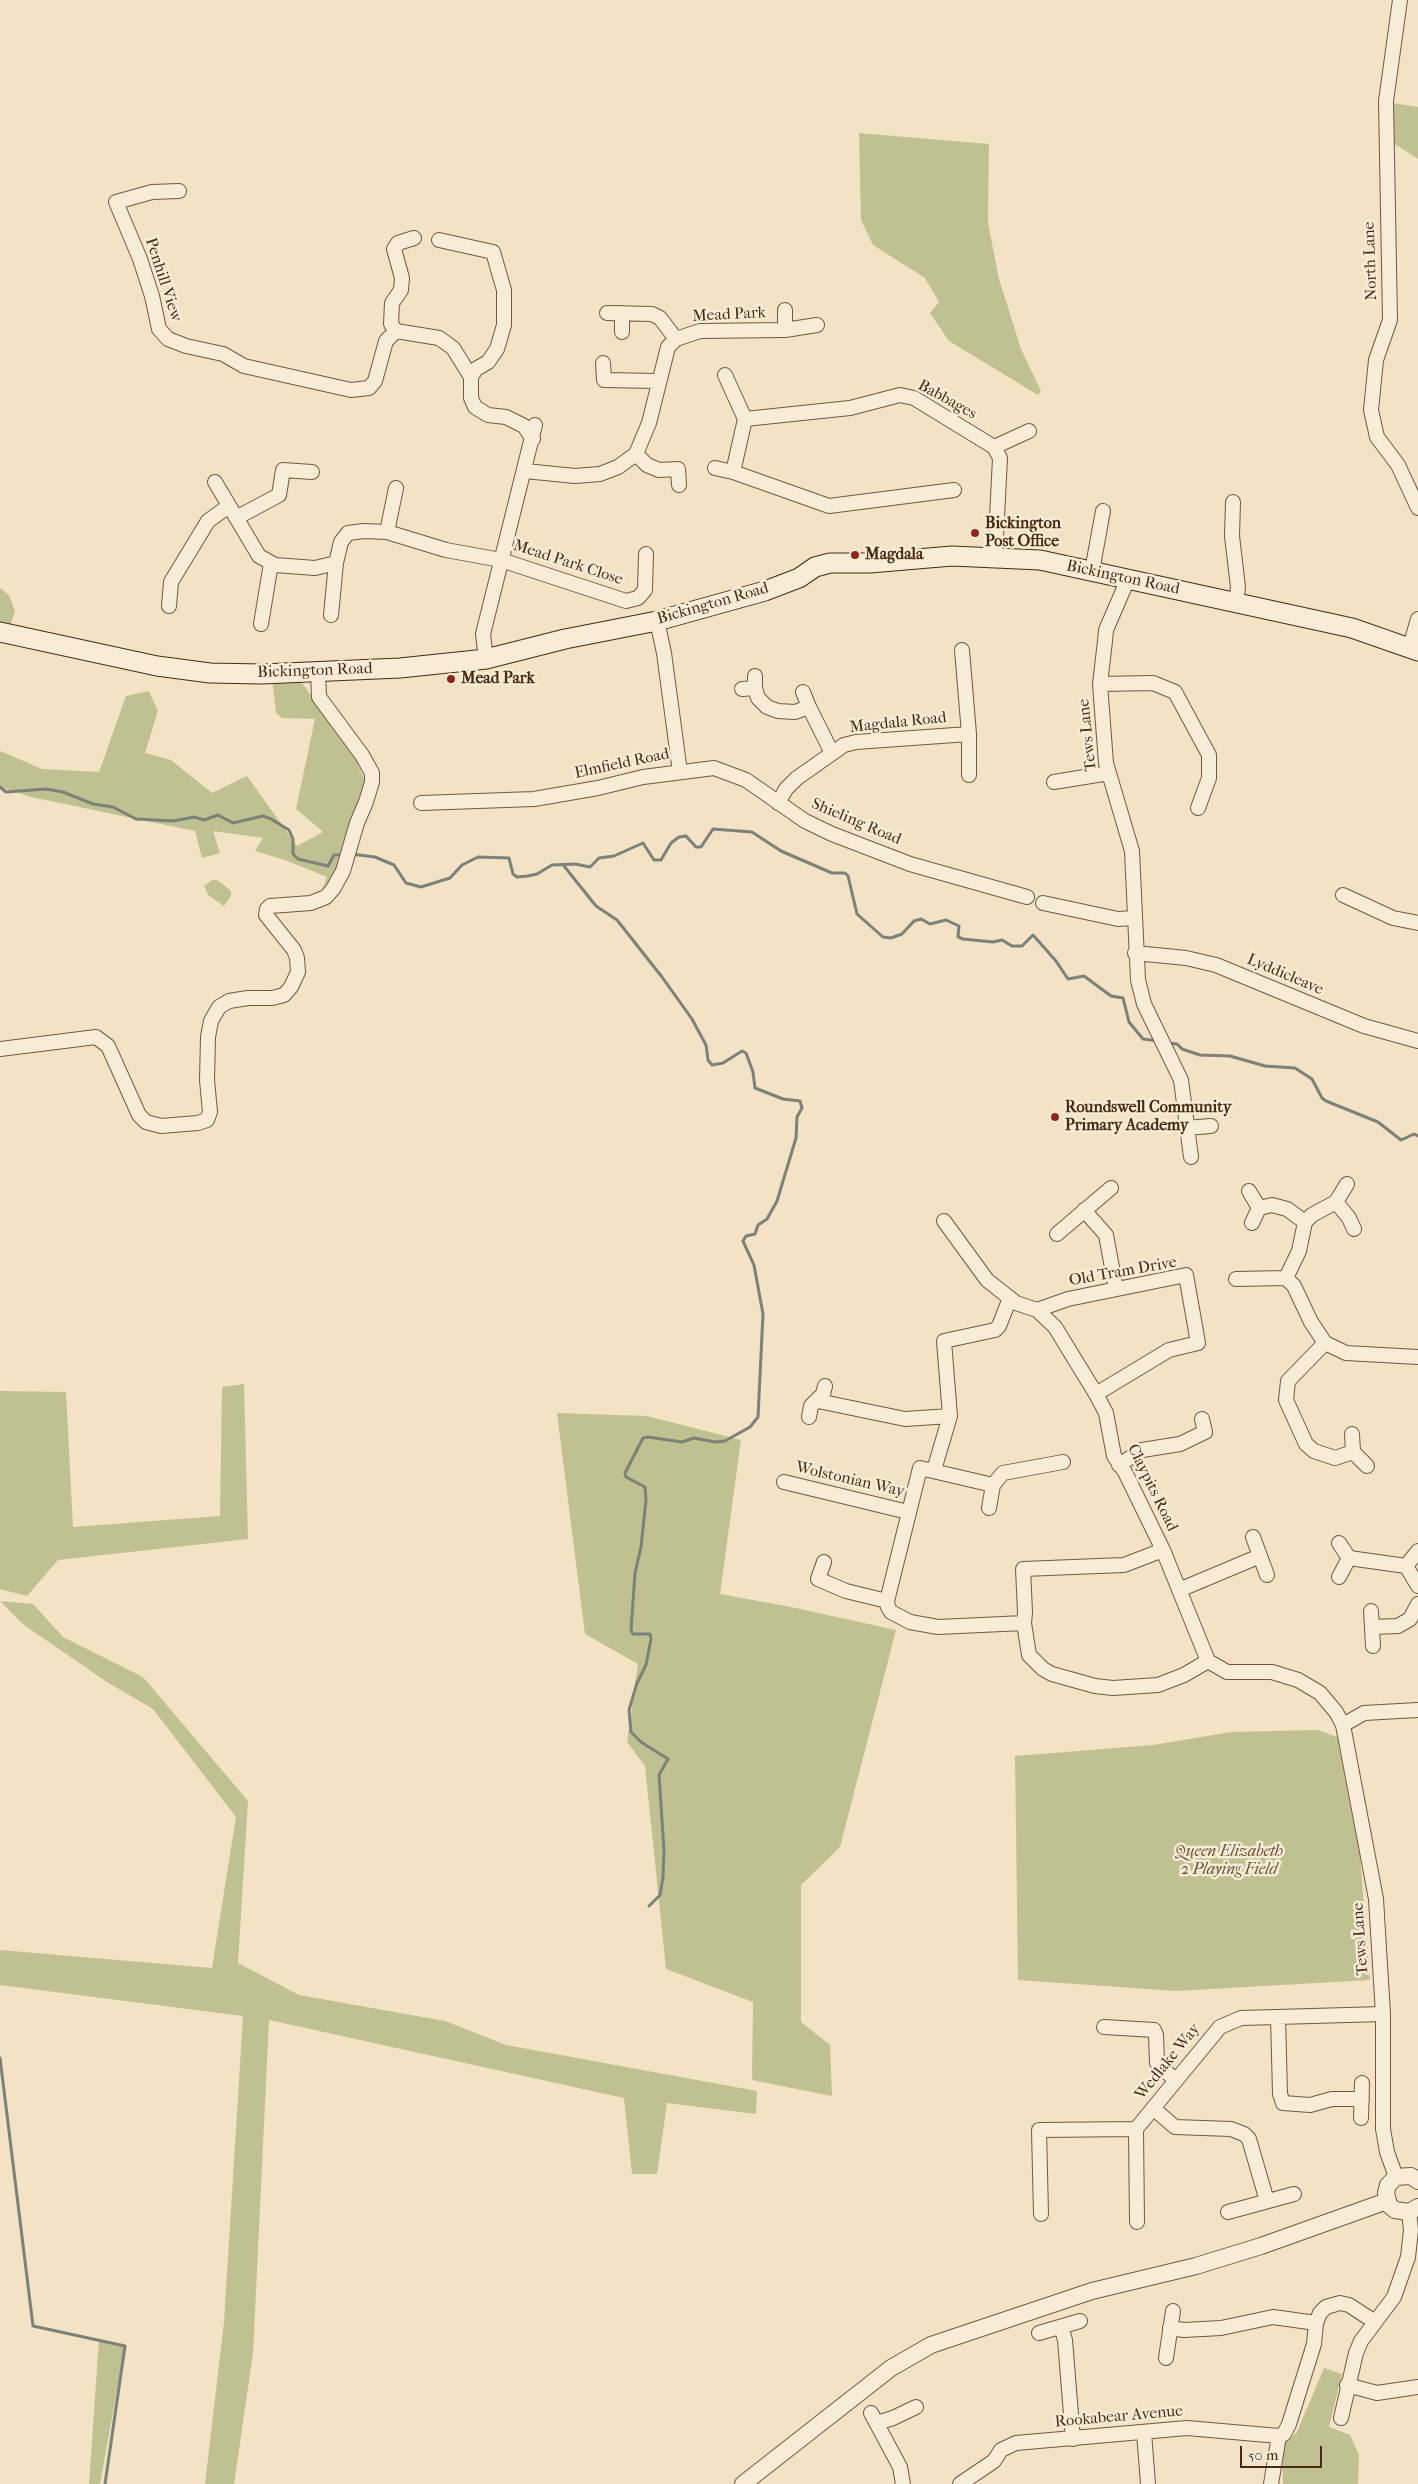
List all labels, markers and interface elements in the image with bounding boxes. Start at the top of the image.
street label: North Lane [1360,221,1382,301]
street label: Penhill View [140,236,186,324]
street label: Mead Park [692,303,766,327]
street label: Babbages [914,376,980,424]
place label: Bickington Post Office [985,514,1061,552]
marker: Bickington Post Office [969,527,981,539]
street label: Mead Park Close [511,536,625,590]
place label: Magdala [865,545,923,565]
marker: Magdala [849,549,861,561]
street label: Bickington Road [1065,557,1181,599]
street label: Bickington Road [655,579,771,629]
street label: Bickington Road [257,659,373,683]
place label: Mead Park [461,669,535,689]
marker: Mead Park [445,673,457,685]
street label: Tews Lane [1075,698,1101,772]
street label: Magdala Road [849,708,947,738]
street label: Elmfield Road [573,745,671,783]
street label: Shieling Road [808,794,904,850]
street label: Lyddicleave [1244,950,1326,1000]
place label: Roundswell Community Primary Academy [1065,1098,1231,1136]
marker: Roundswell Community Primary Academy [1049,1111,1061,1123]
street label: Old Tram Drive [1068,1253,1178,1291]
street label: Claypits Road [1123,1441,1181,1535]
street label: Wolstonian Way [794,1458,906,1502]
park label: Queen Elizabeth 2 Playing Field [1175,1842,1283,1880]
street label: Tews Lane [1349,1902,1373,1976]
street label: Wedlake Way [1131,2020,1205,2104]
street label: Rookabear Avenue [1054,2402,1184,2432]
scale bar [1243,2436,1326,2468]
text: 50 m [1248,2446,1278,2464]

